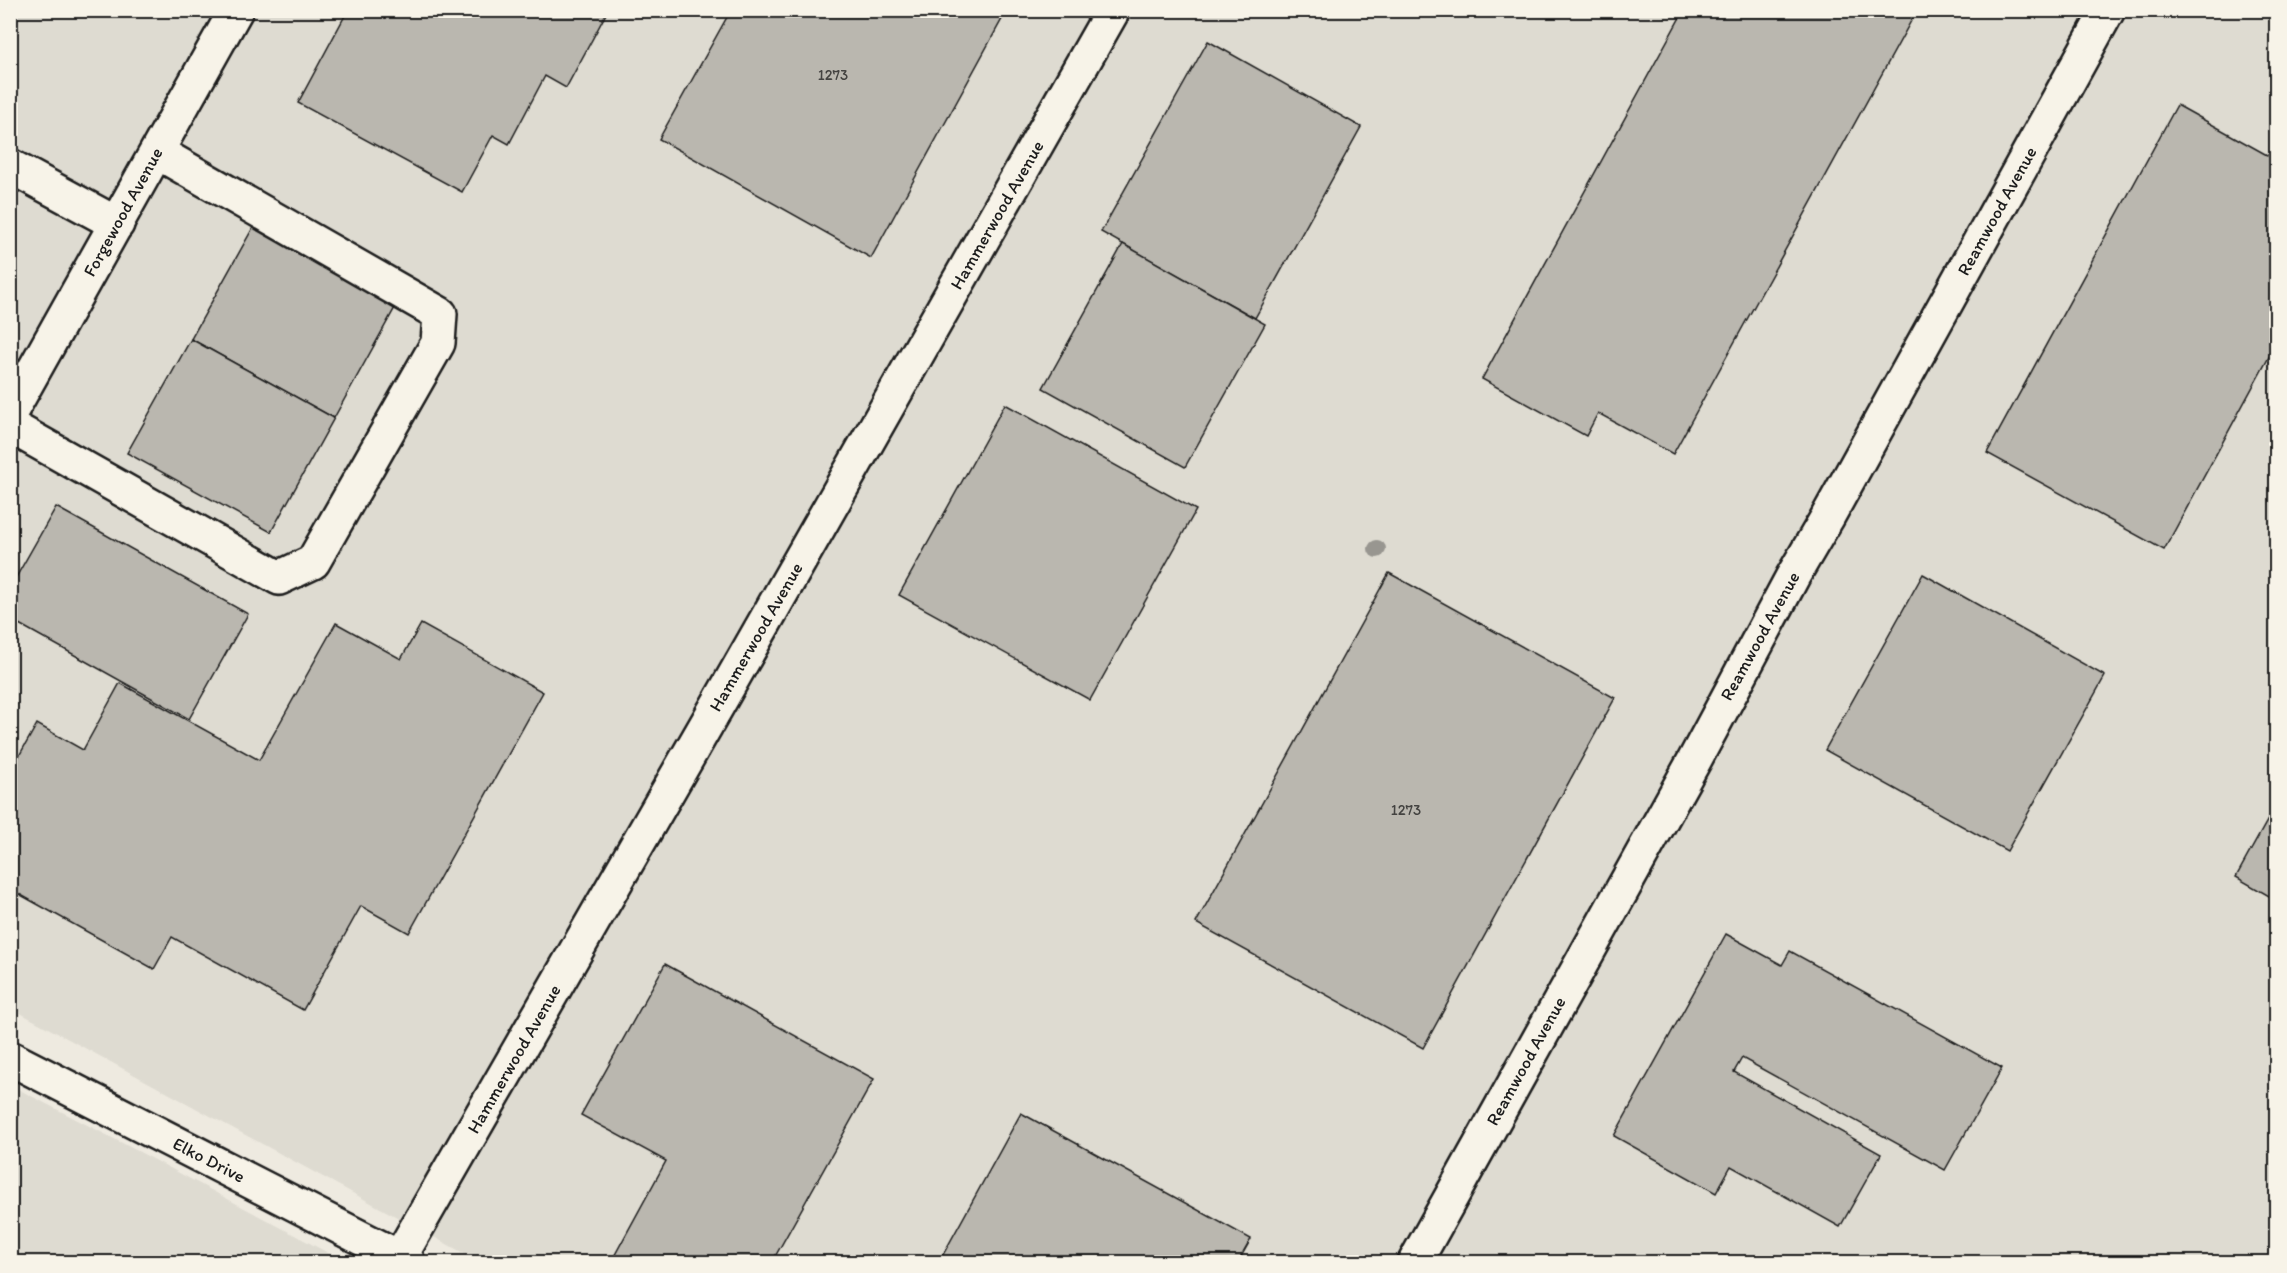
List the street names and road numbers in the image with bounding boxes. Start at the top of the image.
street label: Hammerwood Avenue [945,136,1049,294]
street label: Forgewood Avenue [78,143,168,281]
street label: Reamwood Avenue [1952,143,2042,279]
street label: Hammerwood Avenue [704,558,808,716]
street label: Reamwood Avenue [1715,568,1805,704]
street label: Hammerwood Avenue [462,980,566,1138]
street label: Reamwood Avenue [1481,993,1571,1129]
street label: Elko Drive [169,1132,249,1188]

